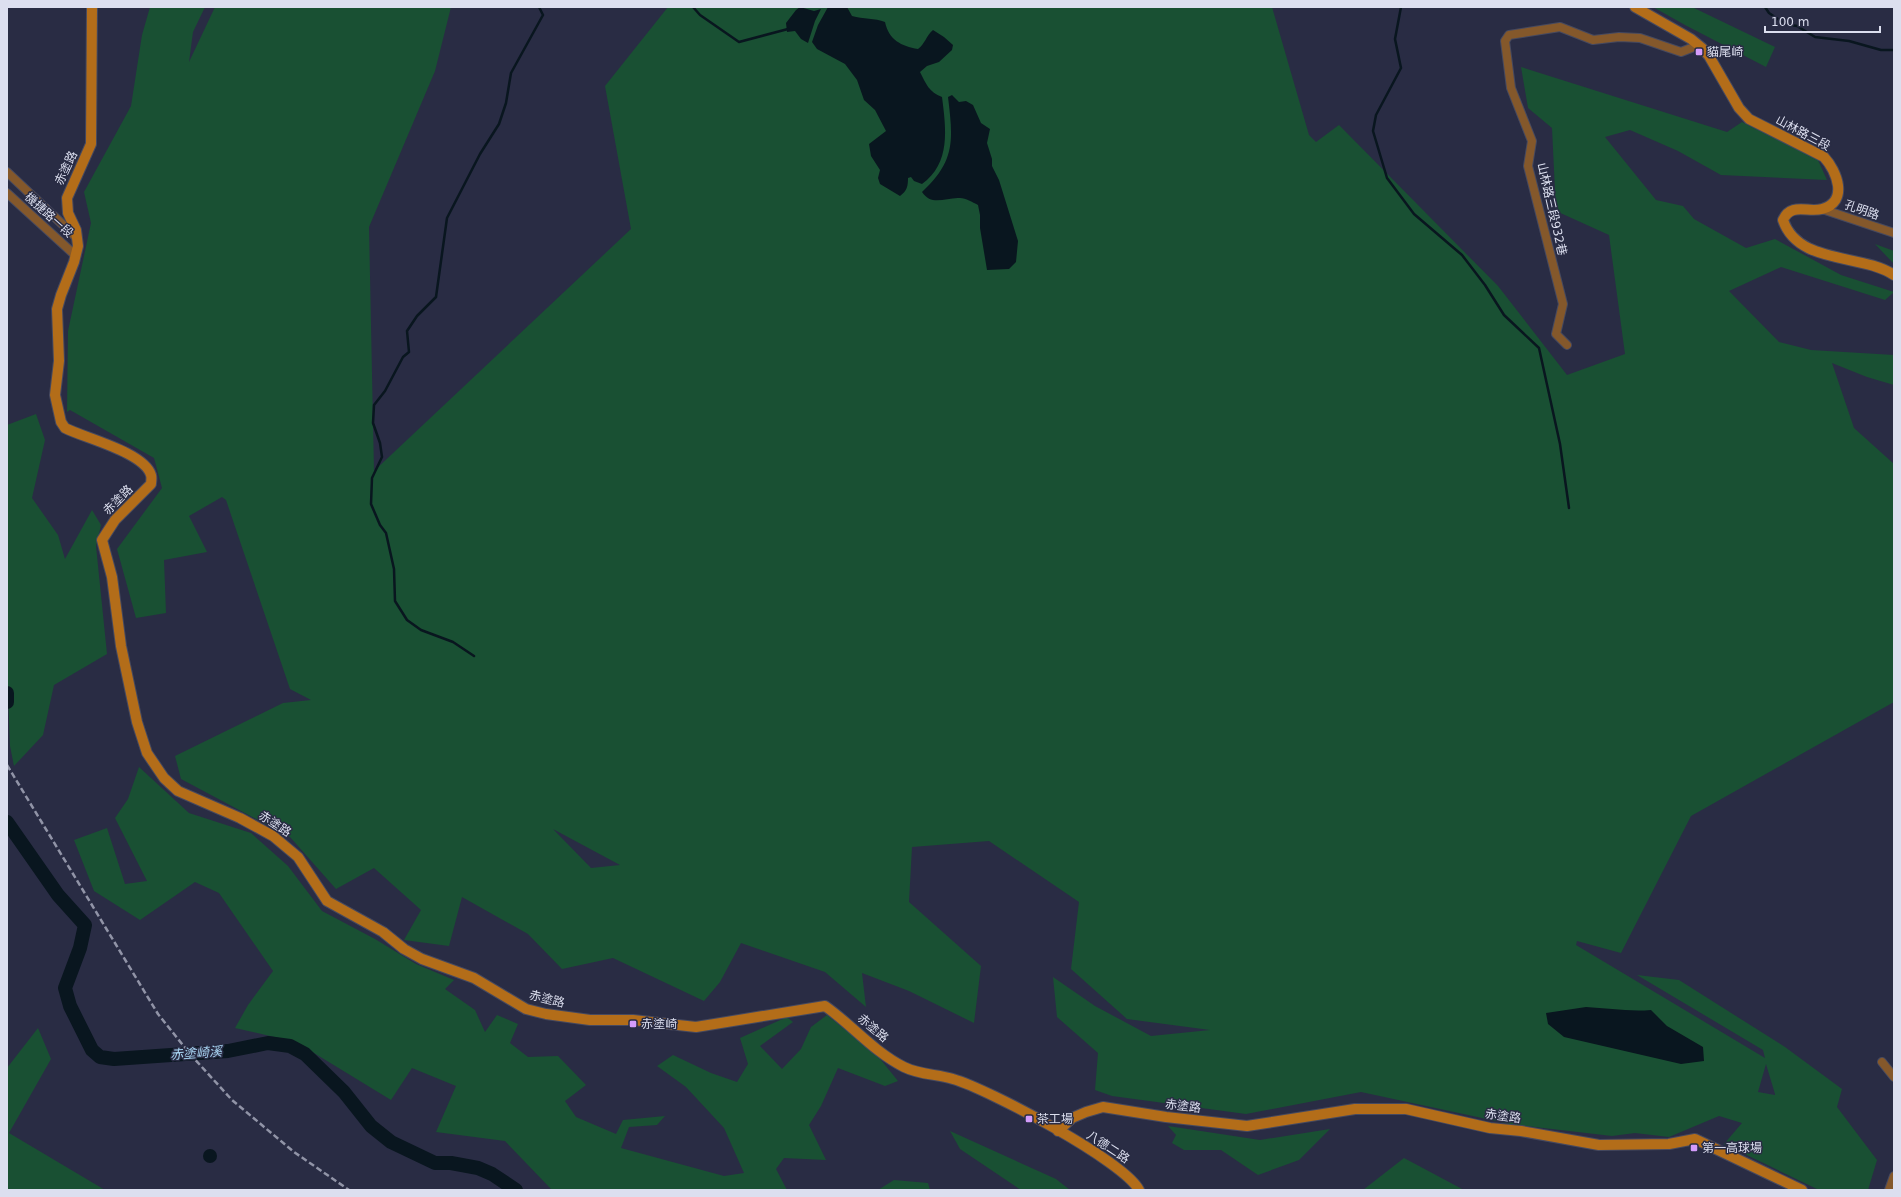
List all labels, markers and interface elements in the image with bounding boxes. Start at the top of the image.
scale bar [1765,8,1880,34]
text: 100 m [1771,15,1809,29]
place label: 貓尾崎 [1707,45,1743,59]
marker: 貓尾崎 [1694,47,1704,57]
street label: 山林路三段 [1773,113,1833,153]
street label: 赤塗路 [52,149,80,187]
street label: 山林路三段932巷 [1535,161,1569,257]
street label: 機捷路一段 [22,190,76,240]
street label: 孔明路 [1843,198,1881,222]
street label: 赤塗路 [100,482,136,518]
street label: 赤塗路 [256,808,294,840]
street label: 赤塗路 [528,988,566,1010]
street label: 赤塗路 [855,1011,891,1045]
place label: 赤塗崎 [641,1017,677,1031]
marker: 赤塗崎 [628,1019,638,1029]
water label: 赤塗崎溪 [170,1044,224,1062]
street label: 赤塗路 [1164,1097,1202,1115]
street label: 赤塗路 [1484,1107,1522,1125]
place label: 茶工場 [1037,1112,1073,1126]
marker: 茶工場 [1024,1114,1034,1124]
street label: 八德二路 [1084,1128,1132,1166]
place label: 第一高球場 [1702,1141,1762,1155]
marker: 第一高球場 [1689,1143,1699,1153]

